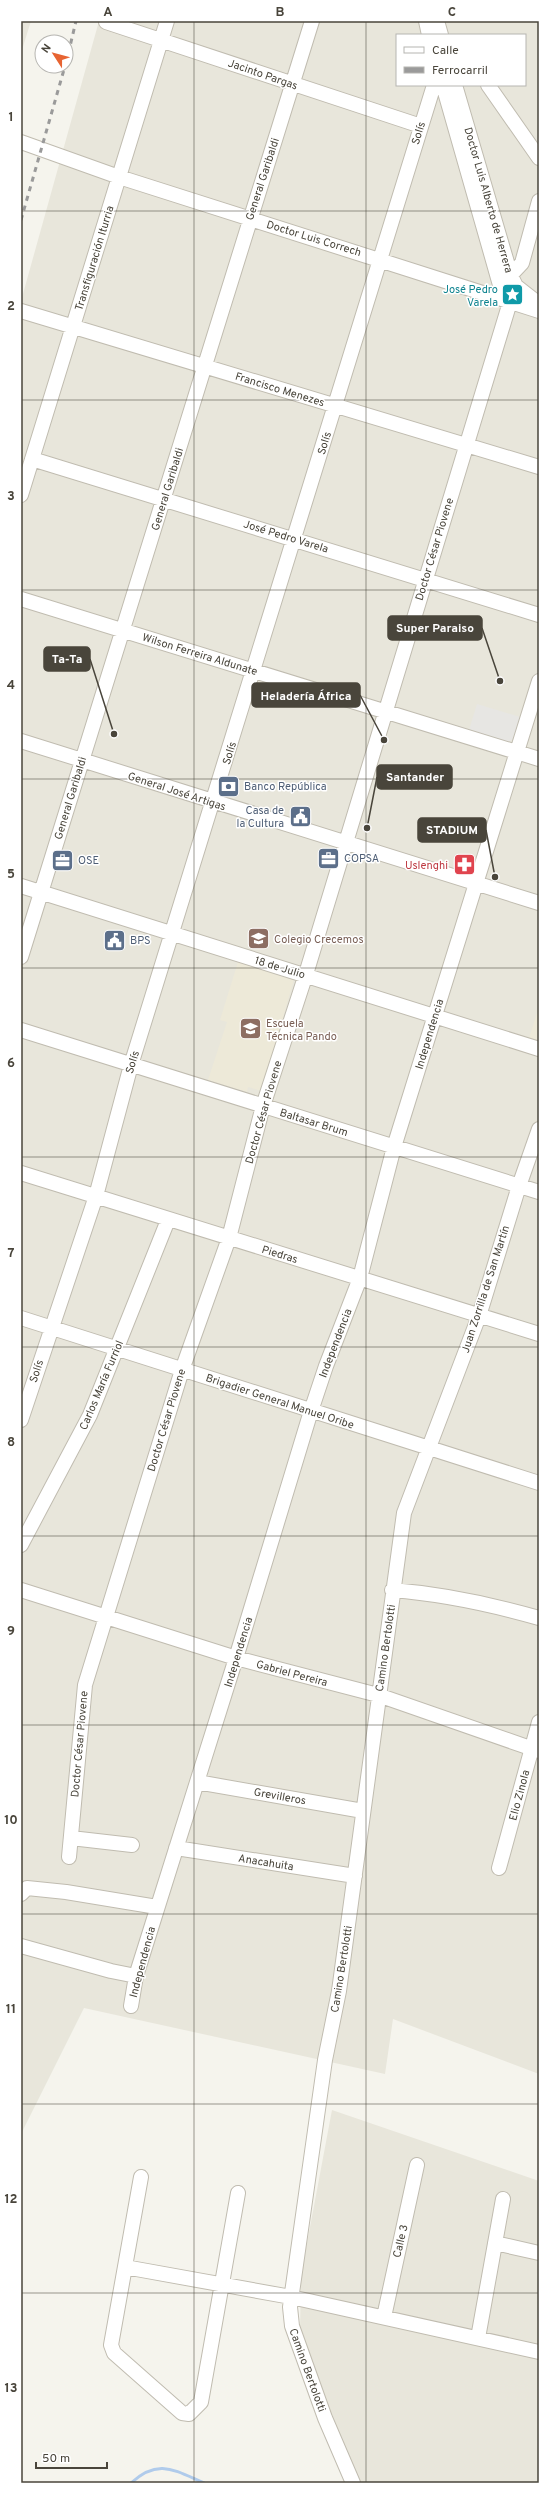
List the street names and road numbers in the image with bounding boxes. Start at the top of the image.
street label: Jacinto Pargas [226,56,299,93]
street label: Solís [409,120,429,147]
street label: Doctor Luis Alberto de Herrera [460,126,516,275]
street label: General Garibaldi [243,136,283,222]
street label: Transfiguración Iturria [72,204,118,313]
street label: Doctor Luis Correch [265,218,363,260]
street label: Francisco Menezes [233,370,326,410]
street label: Solís [315,430,335,457]
street label: General Garibaldi [149,446,187,532]
street label: Doctor César Piovene [413,496,457,602]
street label: José Pedro Varela [242,517,330,557]
street label: Wilson Ferreira Aldunate [140,631,259,679]
street label: Solís [220,740,240,767]
street label: General Garibaldi [52,755,90,841]
street label: General José Artigas [126,769,228,814]
street label: 18 de Julio [253,954,307,982]
street label: Independencia [413,997,447,1071]
street label: Solís [123,1049,143,1076]
street label: Doctor César Piovene [243,1059,285,1165]
street label: Baltasar Brum [278,1106,350,1140]
street label: Juan Zorrilla de San Martín [459,1224,513,1355]
street label: Piedras [260,1243,299,1267]
street label: Independencia [316,1307,356,1380]
street label: Carlos María Furriol [77,1338,127,1432]
street label: Solís [27,1358,47,1385]
street label: Doctor César Piovene [145,1367,189,1473]
street label: Brigadier General Manuel Oribe [204,1371,356,1433]
street label: Camino Bertolotti [373,1604,399,1693]
street label: Independencia [222,1615,256,1689]
street label: Gabriel Pereira [254,1658,329,1690]
street label: Doctor César Piovene [68,1690,92,1798]
street label: Elio Zinola [506,1768,534,1822]
street label: Grevilleros [253,1786,307,1808]
street label: Anacahuita [237,1852,295,1874]
street label: Independencia [127,1925,159,1999]
street label: Camino Bertolotti [328,1925,356,2014]
street label: Calle 3 [390,2223,412,2259]
street label: Camino Bertolotti [285,2327,329,2414]

